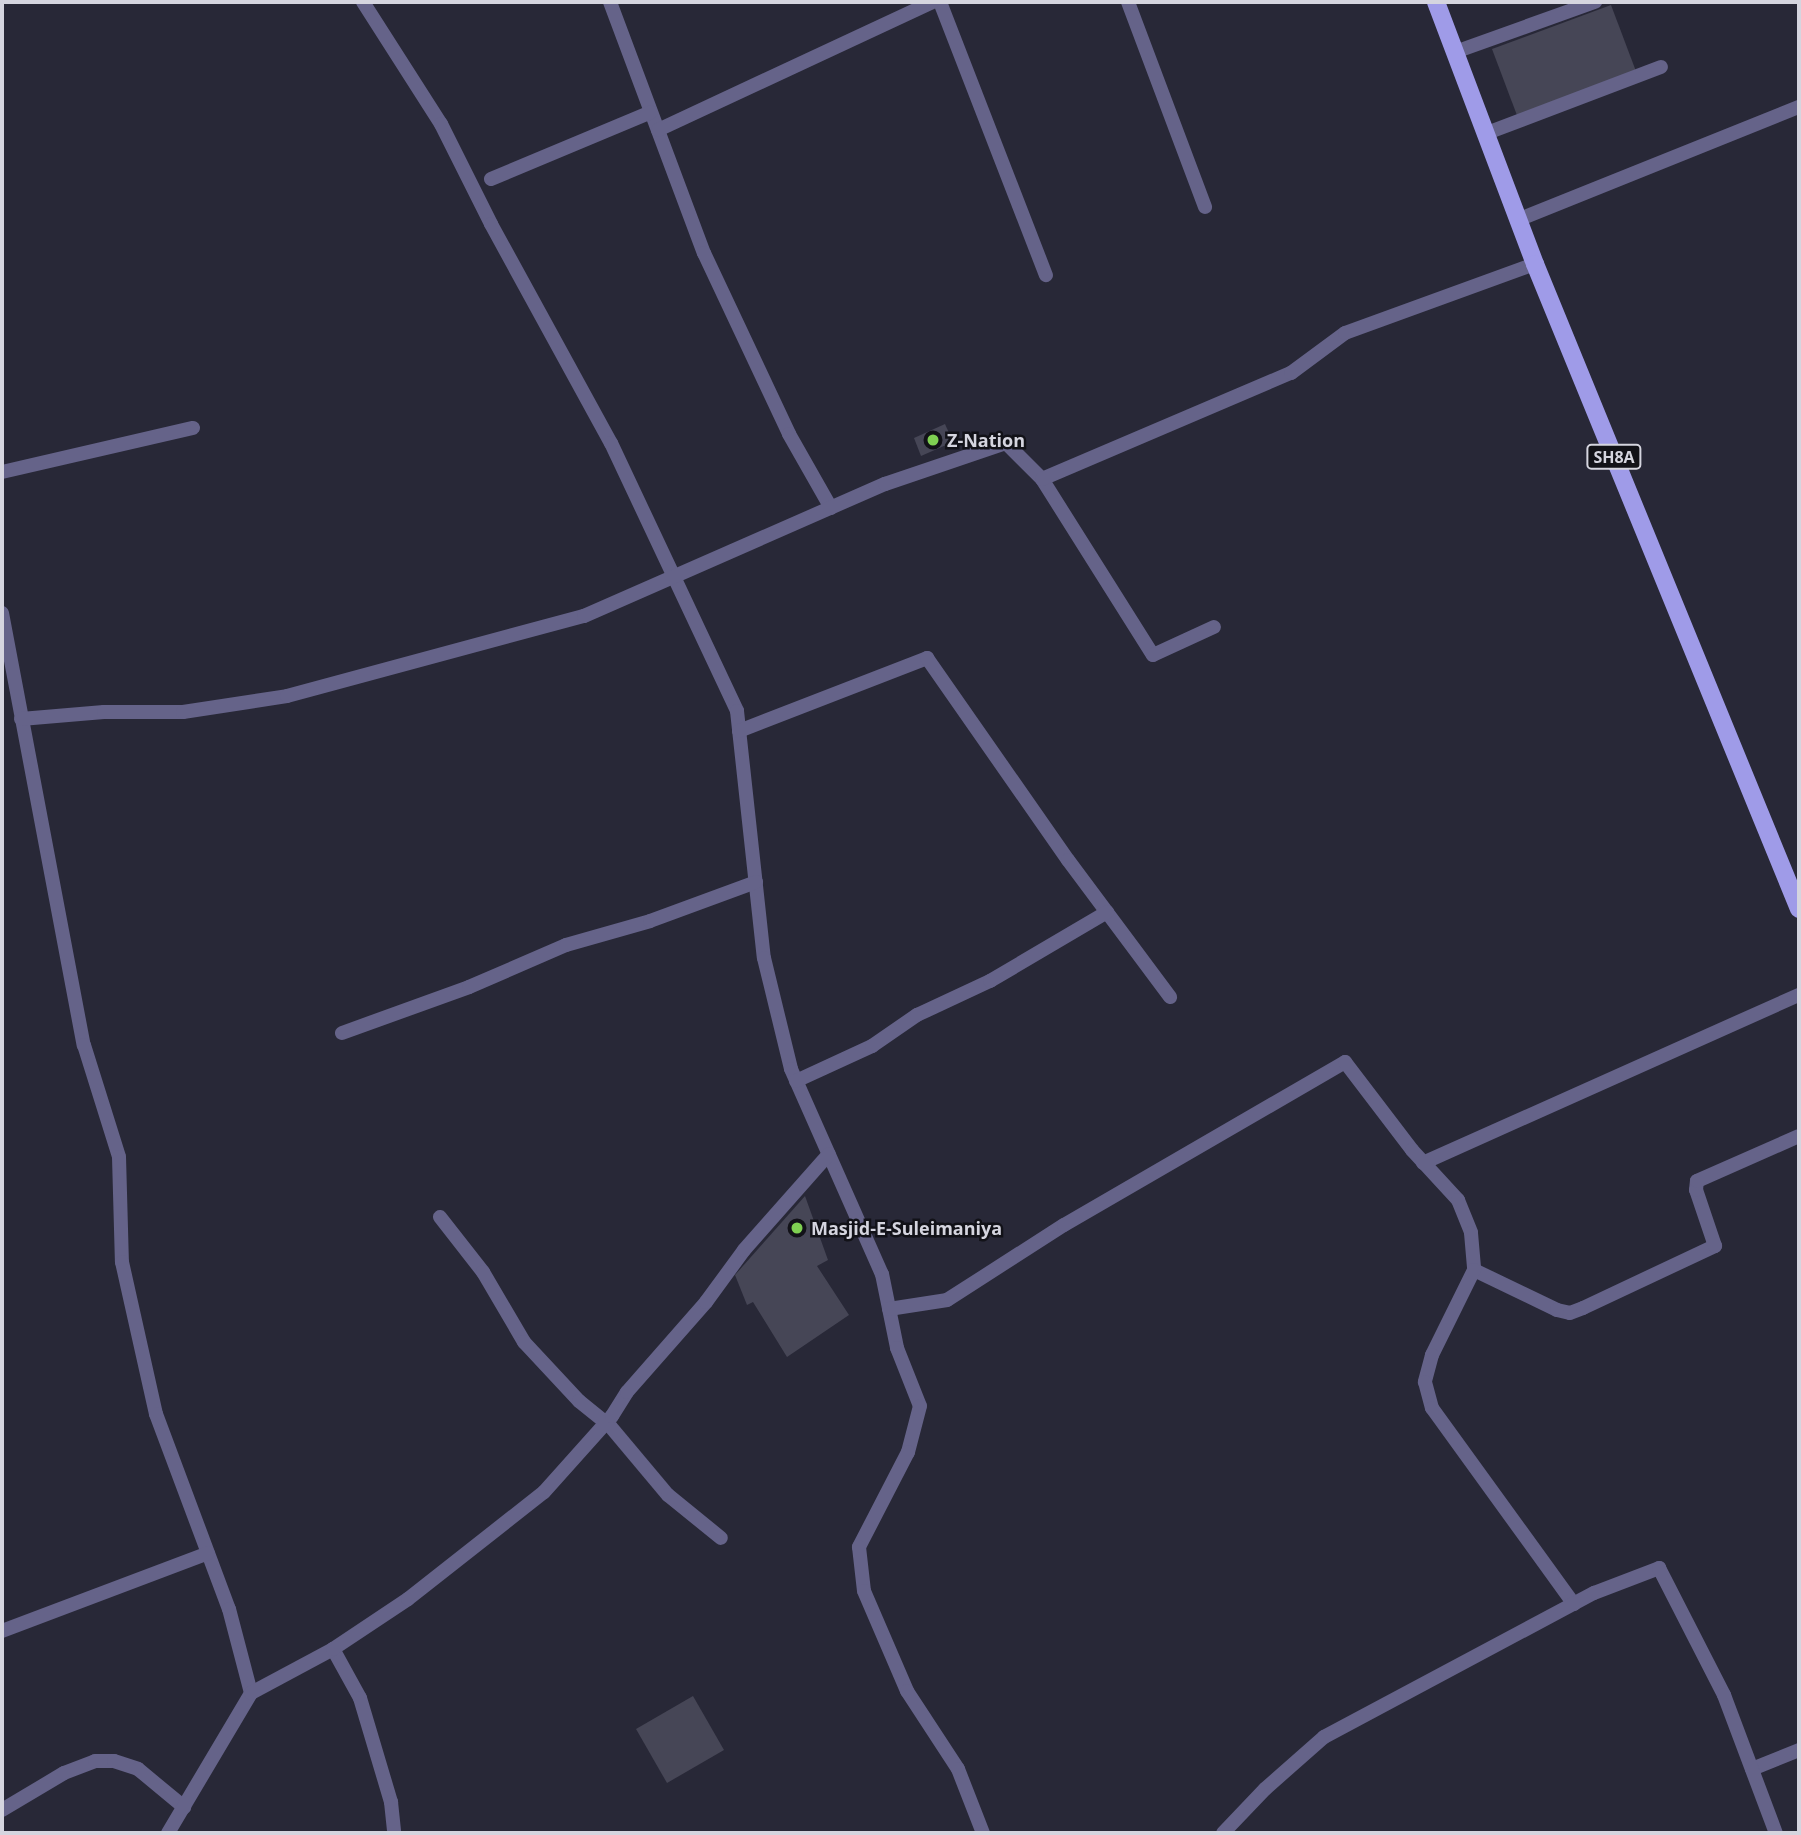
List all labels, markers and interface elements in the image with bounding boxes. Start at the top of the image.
place label: Z-Nation [947,429,1025,451]
marker: Z-Nation [925,432,941,448]
road number: SH8A [1586,445,1642,470]
place label: Masjid-E-Suleimaniya [811,1217,1002,1239]
marker: Masjid-E-Suleimaniya [789,1220,805,1236]

